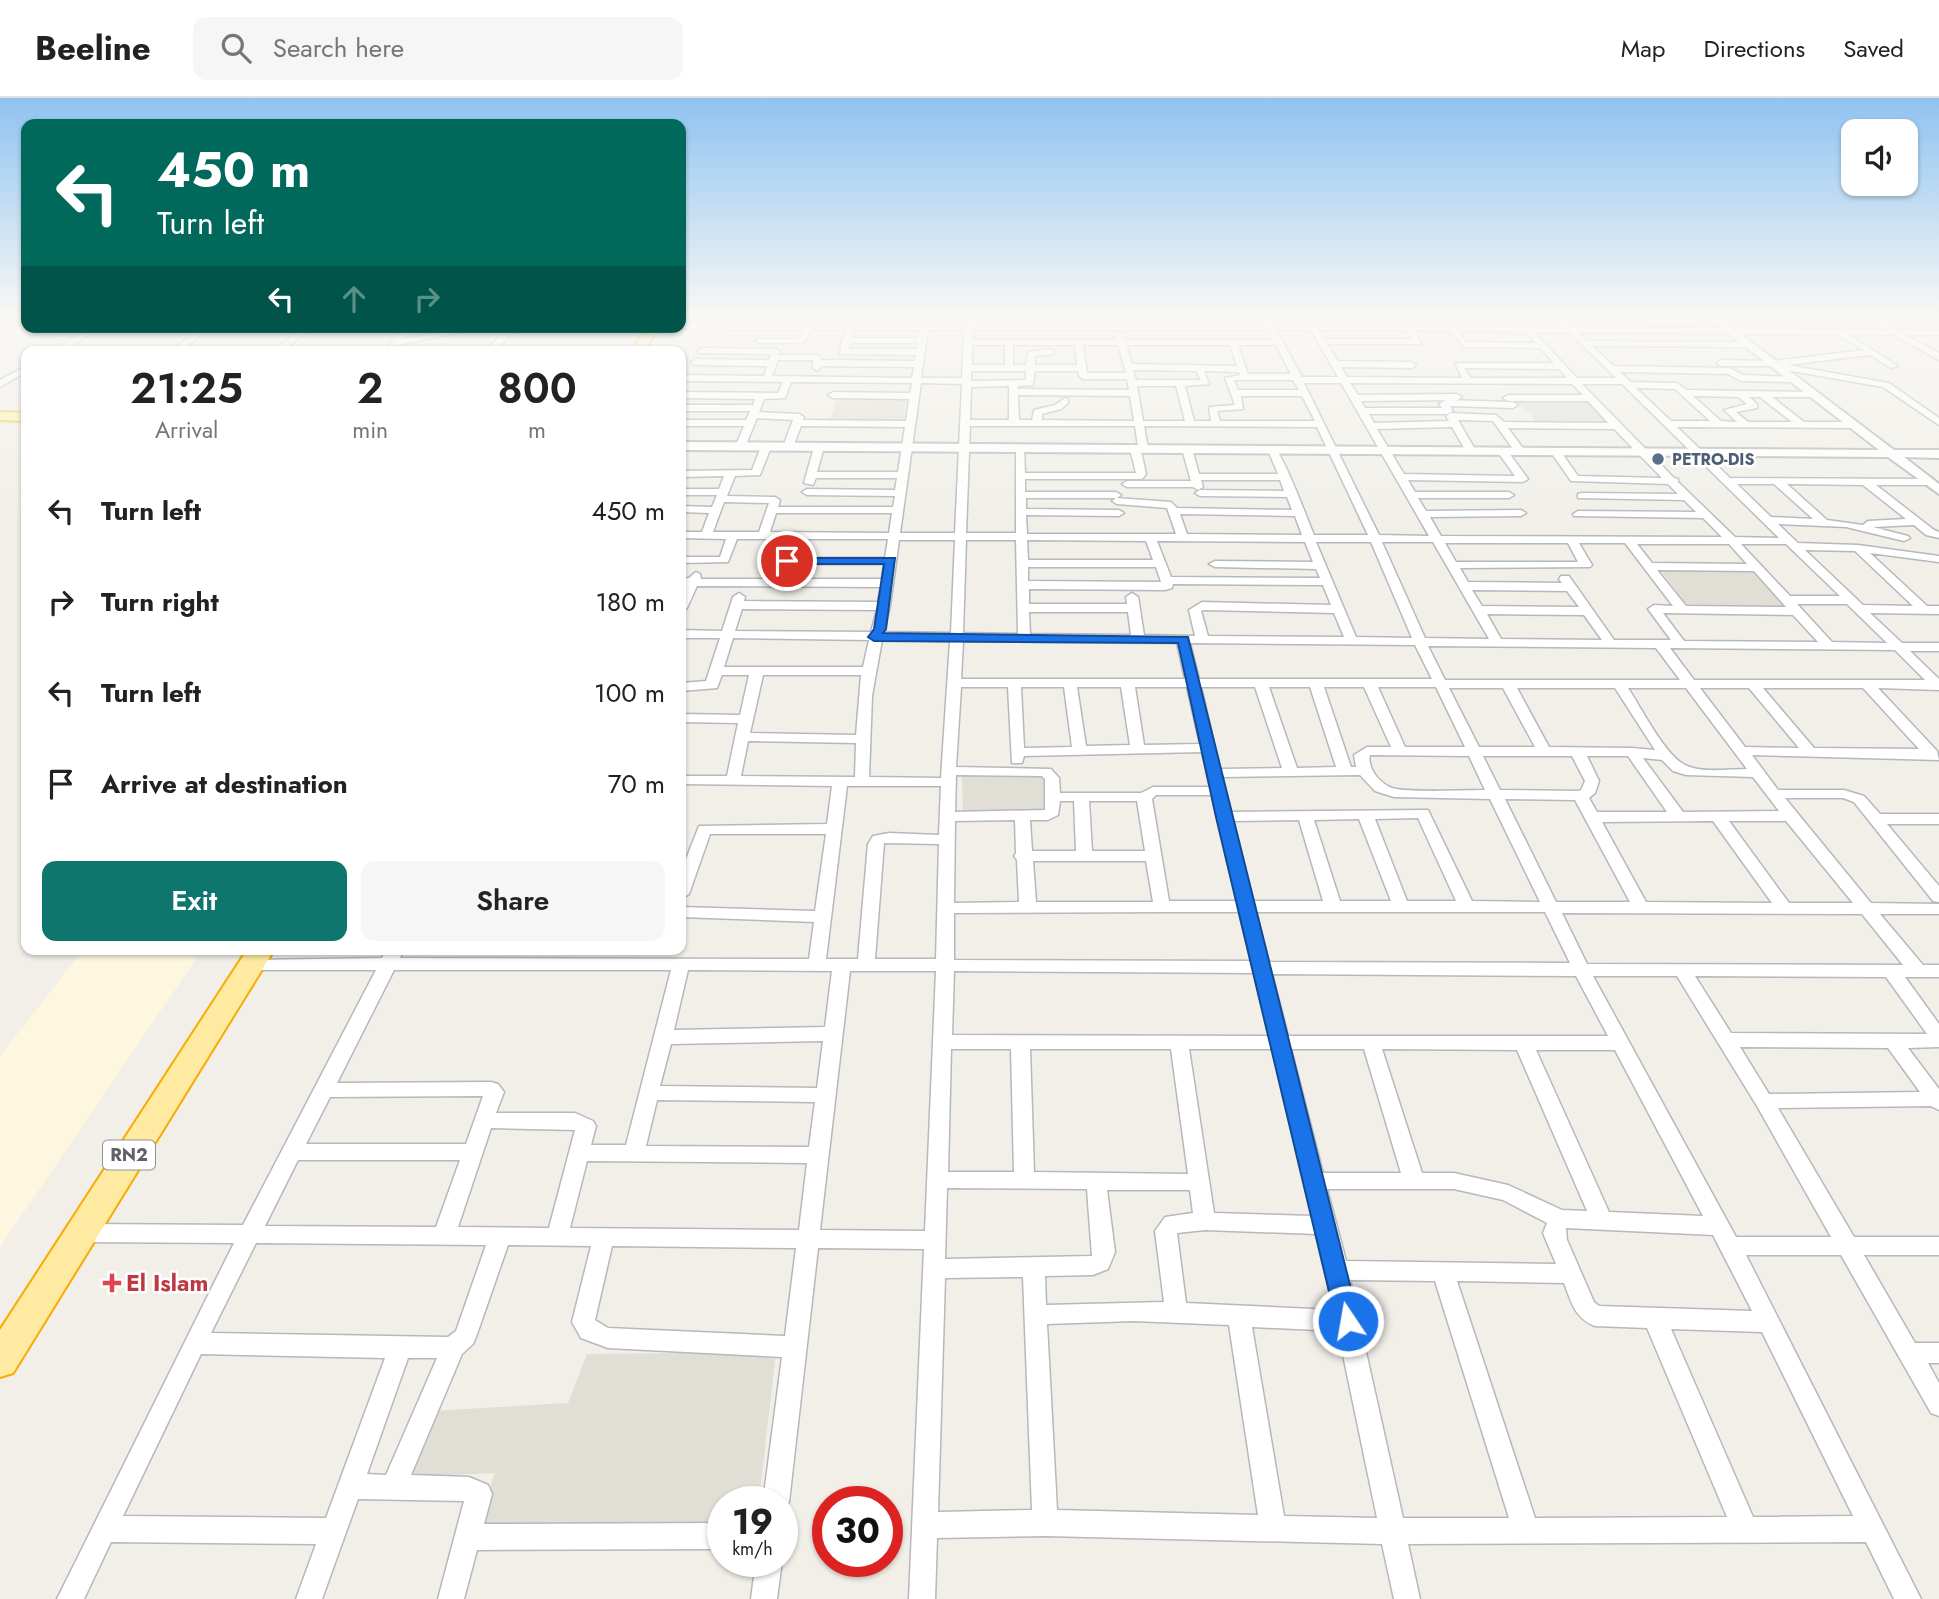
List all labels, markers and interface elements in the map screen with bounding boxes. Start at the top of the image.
search box [193,17,683,80]
text: Beeline [35,25,151,72]
icon: search [217,29,255,67]
text: Search here [273,29,404,67]
text: Map [1621,31,1666,66]
text: Directions [1704,31,1805,66]
text: Saved [1843,31,1904,66]
map controls [1841,119,1918,196]
button: sound [1841,119,1918,196]
text: 450 m [157,135,310,205]
icon: left [42,147,133,238]
text: Turn left [157,200,264,246]
icon: left [262,280,300,318]
icon: ahead [335,280,373,318]
icon: right [408,280,446,318]
text: 21:25 [130,358,243,419]
text: 2 [357,358,383,419]
text: 800 [497,358,577,419]
text: Arrival [155,413,218,447]
text: min [352,413,388,447]
text: m [528,413,546,447]
place label: PETRO-DIS [1672,448,1754,471]
marker: PETRO-DIS [1650,451,1666,467]
icon: left [42,492,80,530]
text: Turn left [101,492,201,530]
text: 450 m [591,492,665,530]
pin [757,531,817,591]
icon: arrive [768,542,806,580]
icon: right [42,583,80,621]
text: Turn right [101,583,219,621]
text: 180 m [595,583,665,621]
icon: left [42,674,80,712]
text: Turn left [101,674,201,712]
text: 100 m [594,674,665,712]
icon: arrive [42,765,80,803]
text: Arrive at destination [101,765,348,803]
text: 70 m [608,765,665,803]
button: Exit [42,861,347,941]
button: Share [361,861,665,941]
road number: RN2 [103,1140,155,1170]
place label: El Islam [126,1266,208,1300]
marker: El Islam [104,1275,120,1291]
position arrow [1311,1284,1385,1358]
speed limit sign: 30 [812,1486,903,1577]
text: 19 [732,1497,773,1547]
text: km/h [732,1536,773,1562]

